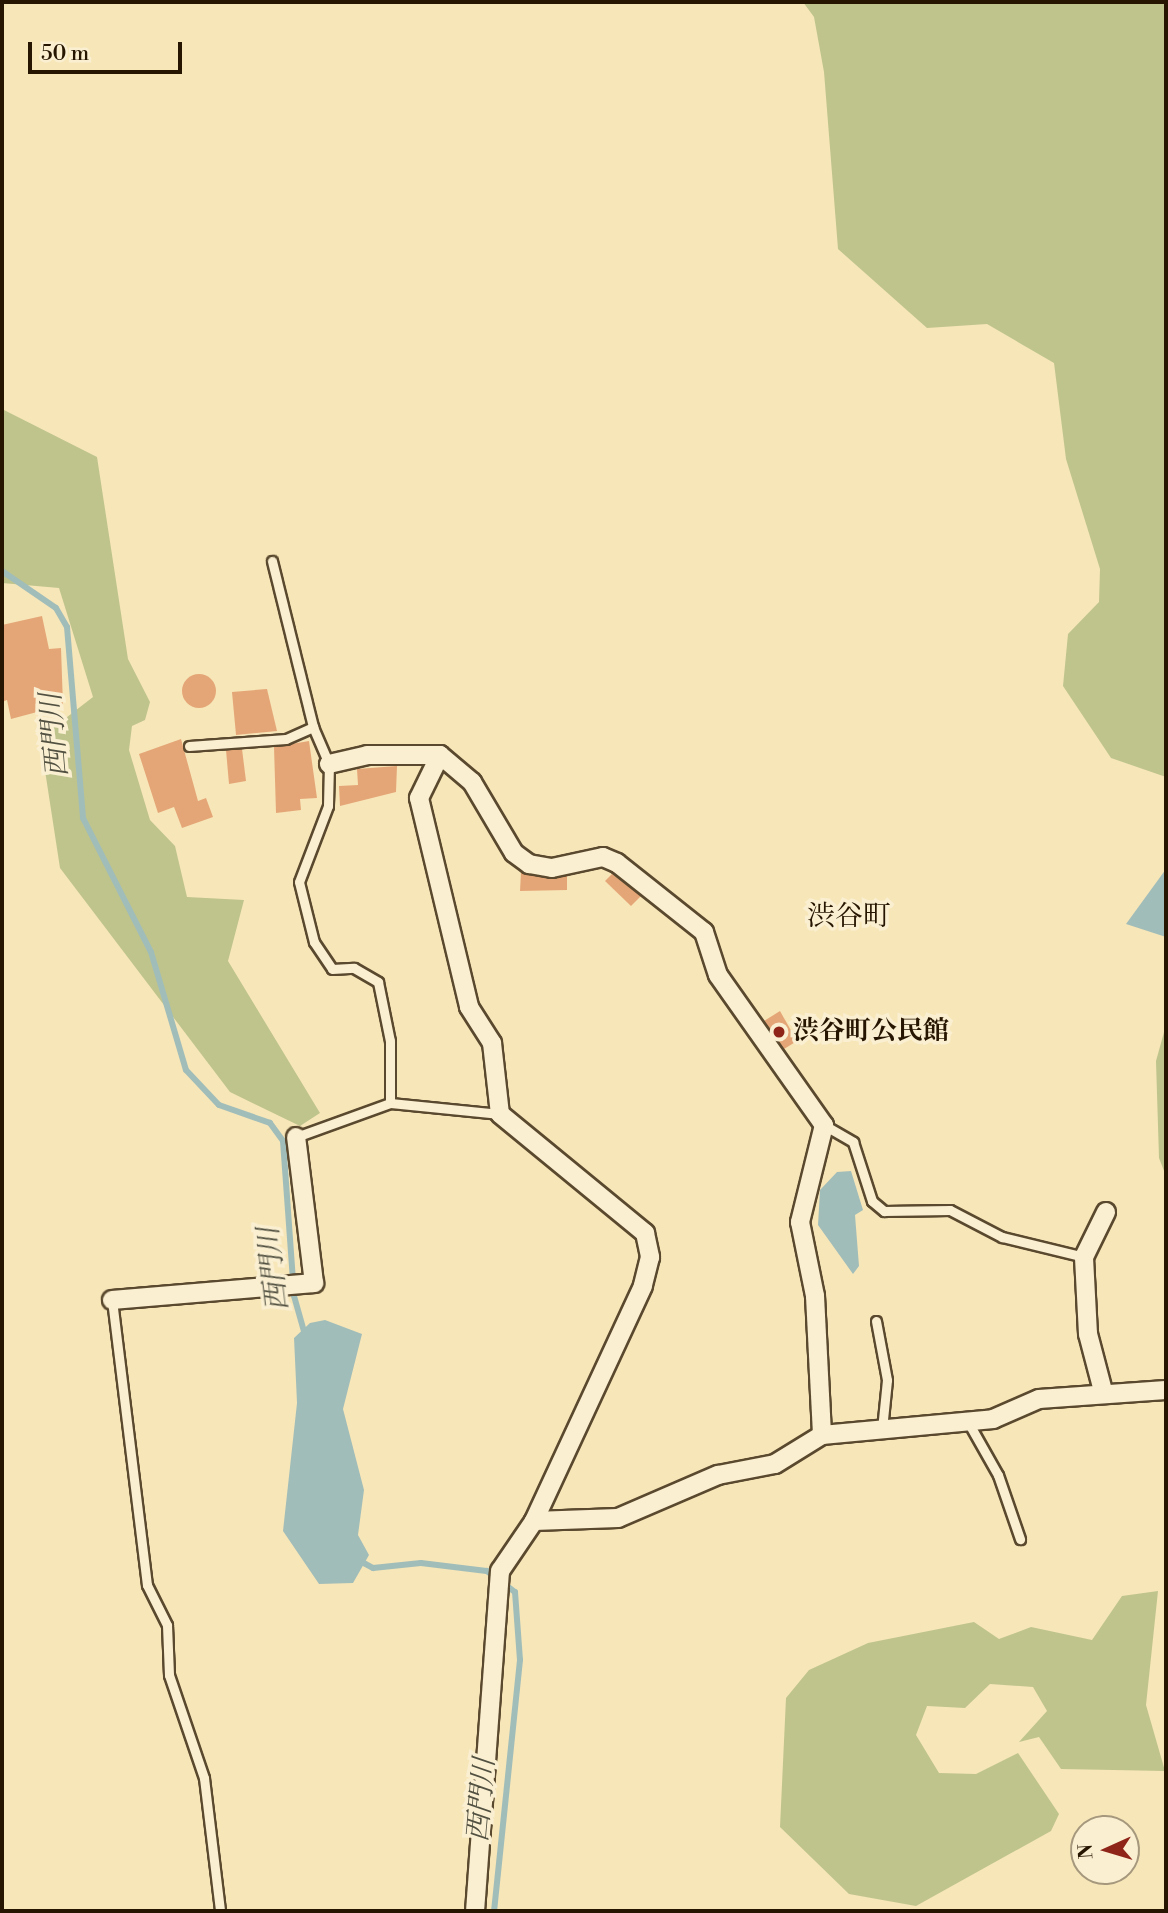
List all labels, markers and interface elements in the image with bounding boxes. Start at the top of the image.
scale bar [32,28,186,72]
text: 50 m [41,41,89,67]
water label: 西門川 [35,692,75,778]
district label: 渋谷町 [807,900,891,934]
place label: 渋谷町公民館 [793,1016,949,1048]
marker: 渋谷町公民館 [771,1024,787,1040]
water label: 西門川 [252,1225,296,1313]
water label: 西門川 [462,1757,502,1843]
north arrow [1070,1815,1140,1885]
text: N [1074,1843,1099,1860]

